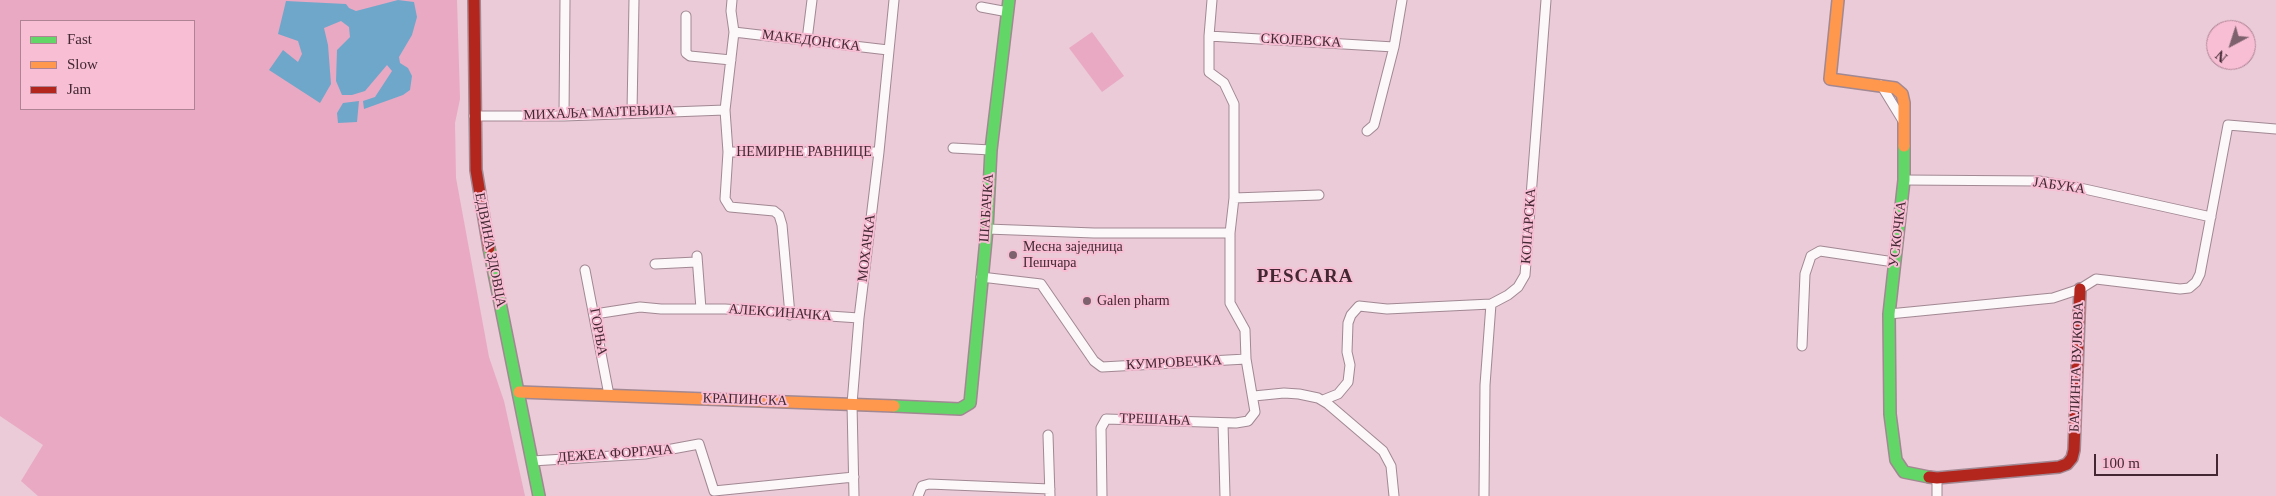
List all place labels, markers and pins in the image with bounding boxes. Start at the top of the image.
place label: Месна заједница Пешчара [1023,239,1123,272]
marker: Месна заједница Пешчара [1007,249,1019,261]
place label: Galen pharm [1097,293,1170,309]
marker: Galen pharm [1081,295,1093,307]

